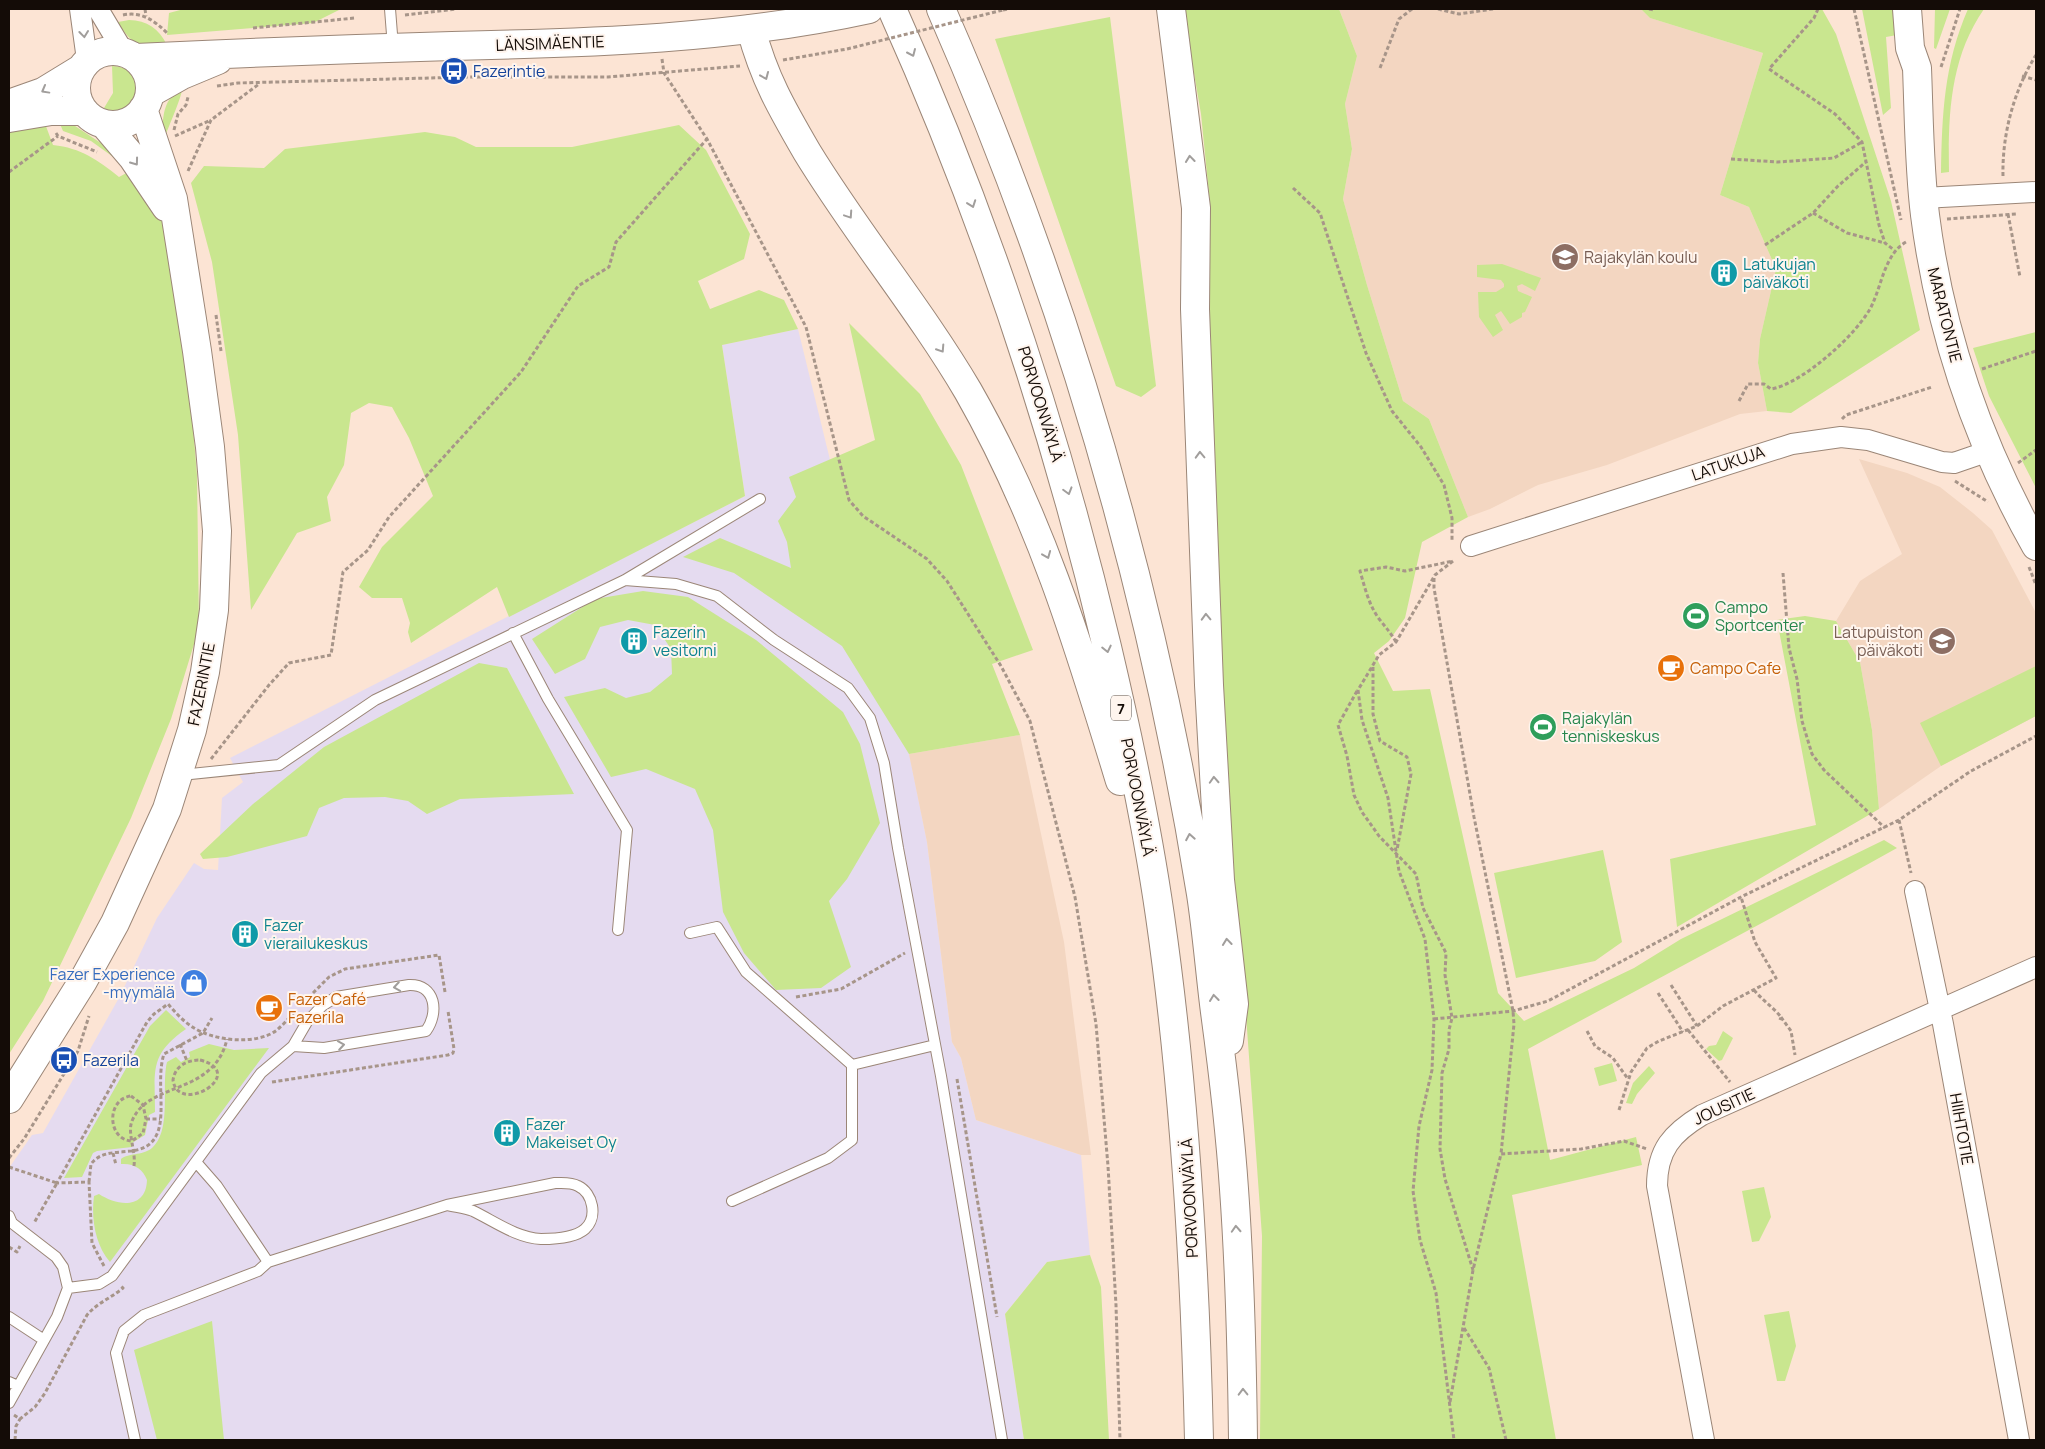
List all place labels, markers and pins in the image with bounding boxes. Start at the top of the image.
bus stop icon: Fazerintie [439,56,469,86]
place label: Fazerintie [473,60,545,82]
school or university icon: Rajakylän koulu [1550,242,1580,272]
place label: Rajakylän koulu [1584,246,1698,268]
place label: Latukujan päiväkoti [1743,253,1816,293]
building icon: Latukujan päiväkoti [1709,258,1739,288]
place label: Campo Sportcenter [1715,596,1804,636]
sports icon: Campo Sportcenter [1681,601,1711,631]
place label: Fazerin vesitorni [653,621,717,661]
place label: Latupuiston päiväkoti [1834,621,1923,661]
building icon: Fazerin vesitorni [619,626,649,656]
school or university icon: Latupuiston päiväkoti [1927,626,1957,656]
cafe icon: Campo Cafe [1656,653,1686,683]
place label: Campo Cafe [1690,657,1781,679]
place label: Rajakylän tenniskeskus [1562,707,1660,747]
sports icon: Rajakylän tenniskeskus [1528,712,1558,742]
place label: Fazer vierailukeskus [264,914,368,954]
building icon: Fazer vierailukeskus [230,919,260,949]
place label: Fazer Experience -myymälä [50,963,175,1003]
shop icon: Fazer Experience -myymälä [179,968,209,998]
place label: Fazer Café Fazerila [288,988,366,1028]
cafe icon: Fazer Café Fazerila [254,993,284,1023]
bus stop icon: Fazerila [49,1045,79,1075]
place label: Fazerila [83,1049,139,1071]
place label: Fazer Makeiset Oy [526,1113,617,1153]
building icon: Fazer Makeiset Oy [492,1118,522,1148]

